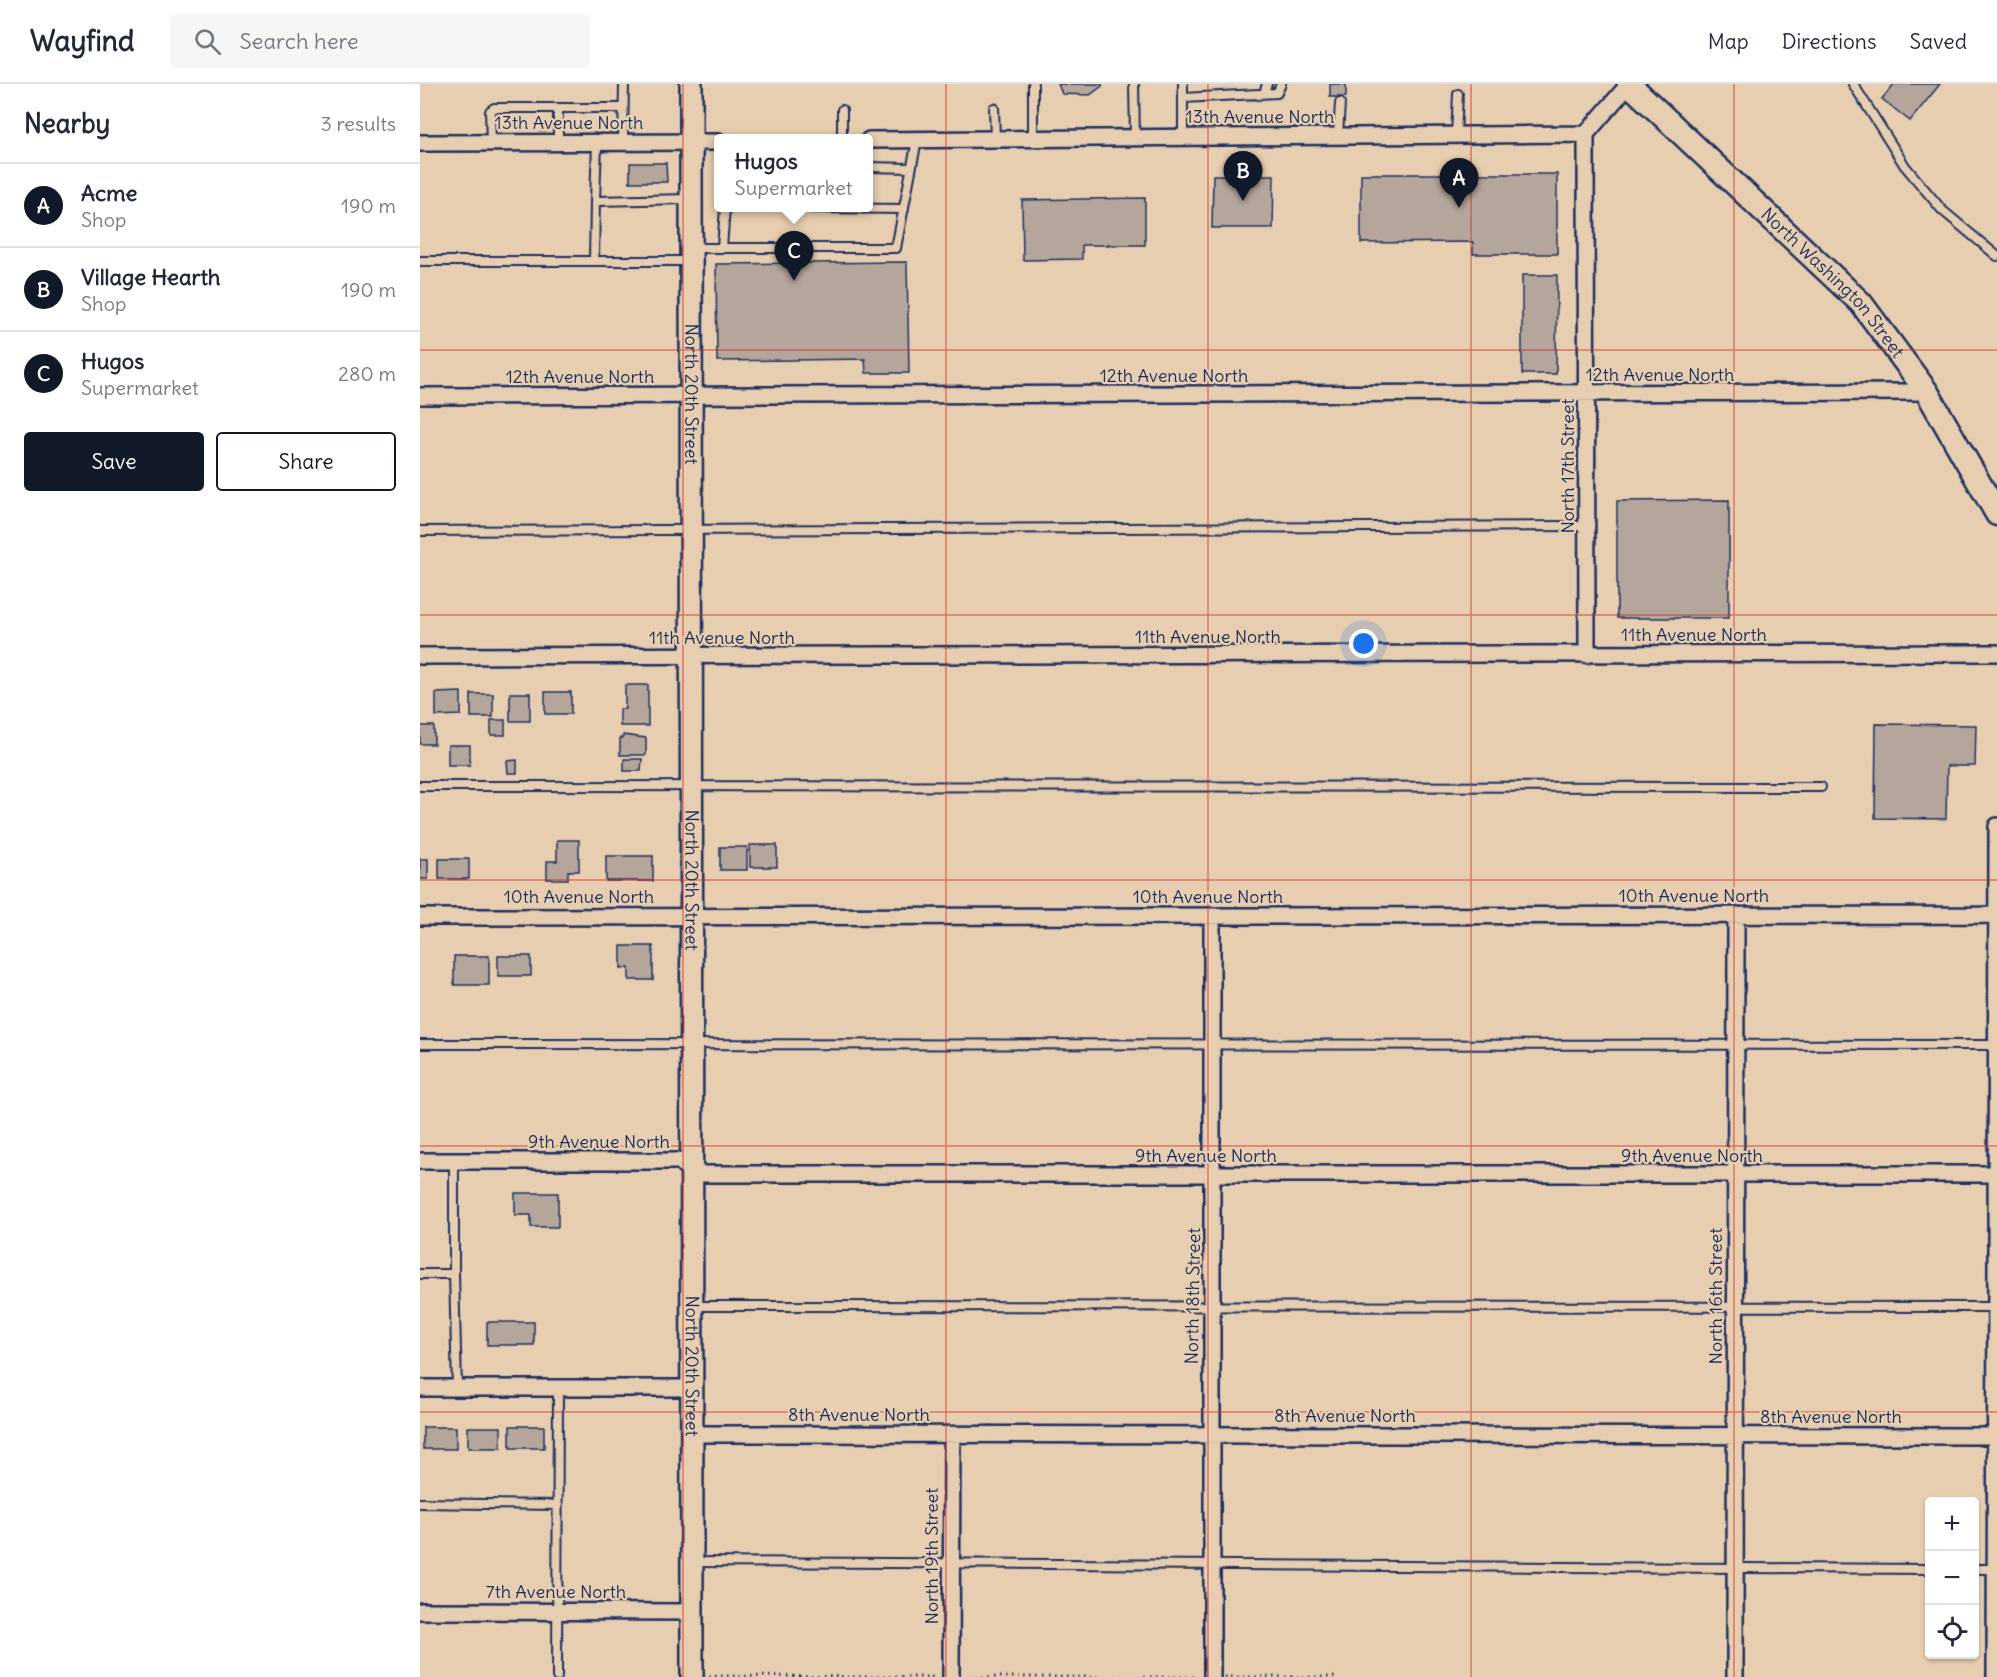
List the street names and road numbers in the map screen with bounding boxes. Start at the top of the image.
street label: 13th Avenue North [1186,105,1334,128]
street label: 13th Avenue North [495,111,643,134]
street label: North Washington Street [1756,203,1910,362]
street label: North 20th Street [680,323,703,465]
street label: 12th Avenue North [1586,363,1734,386]
street label: 12th Avenue North [1100,364,1248,387]
street label: 12th Avenue North [506,365,654,388]
street label: North 17th Street [1556,398,1579,534]
street label: 11th Avenue North [1621,623,1767,646]
street label: 11th Avenue North [1135,625,1281,648]
street label: 11th Avenue North [649,626,795,649]
street label: North 20th Street [680,809,704,951]
street label: 10th Avenue North [1619,884,1769,907]
street label: 10th Avenue North [504,885,654,908]
street label: 10th Avenue North [1133,885,1283,908]
street label: 9th Avenue North [528,1130,670,1153]
street label: 9th Avenue North [1135,1144,1277,1167]
street label: 9th Avenue North [1621,1144,1763,1167]
street label: North 18th Street [1180,1227,1205,1365]
street label: North 16th Street [1704,1228,1727,1364]
street label: North 20th Street [681,1295,704,1437]
street label: 8th Avenue North [788,1403,930,1426]
street label: 8th Avenue North [1274,1404,1416,1427]
street label: 8th Avenue North [1760,1405,1902,1428]
street label: North 19th Street [920,1488,943,1624]
street label: 7th Avenue North [486,1580,626,1603]

